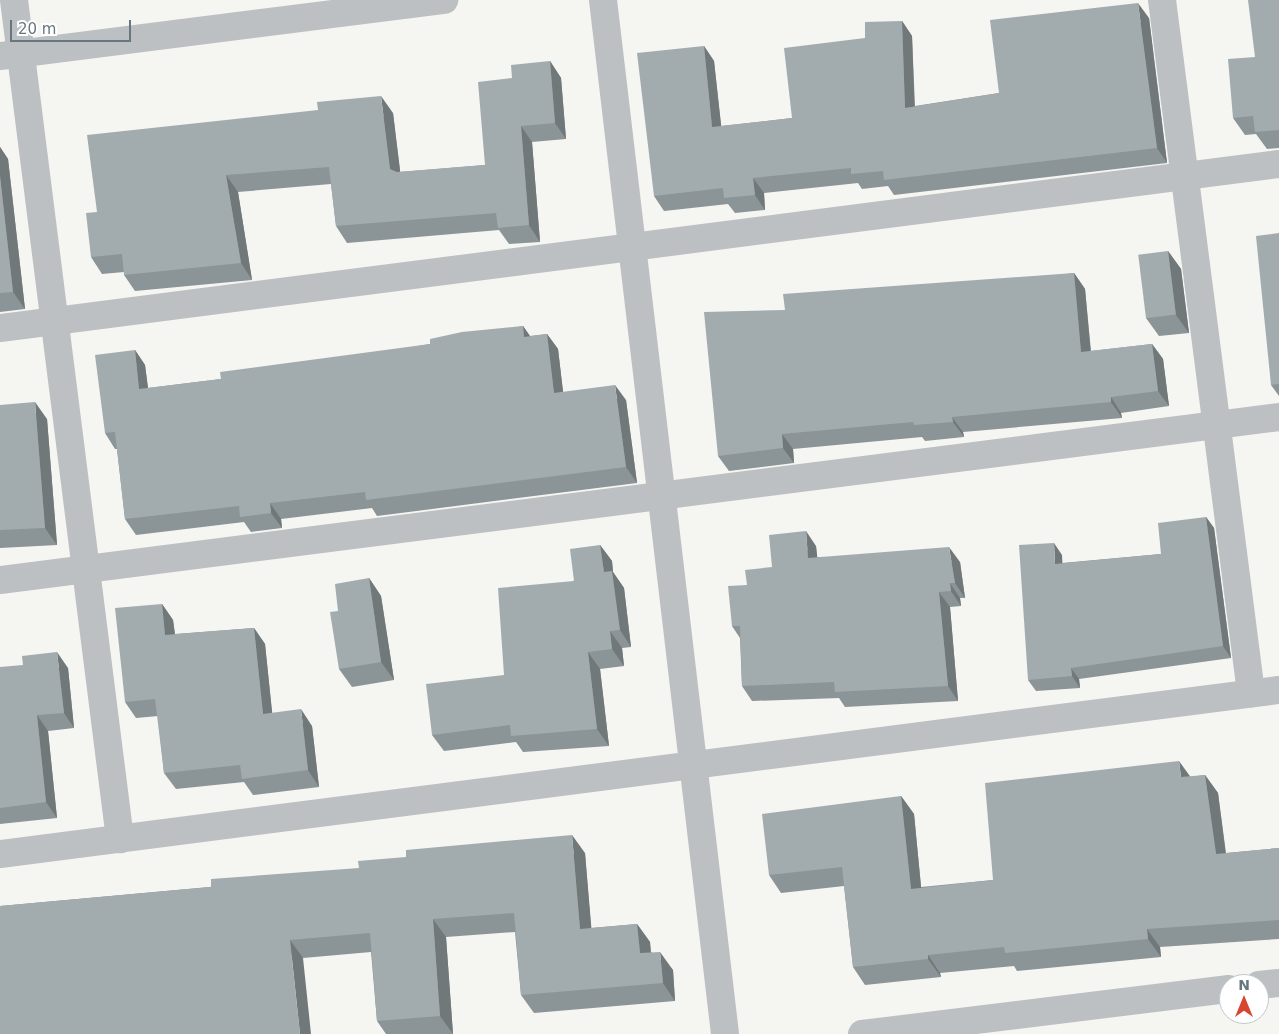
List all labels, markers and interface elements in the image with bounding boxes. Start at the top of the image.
scale bar [12,10,134,42]
text: 20 m [18,20,56,38]
north arrow [1219,974,1269,1024]
text: N [1238,977,1250,993]

